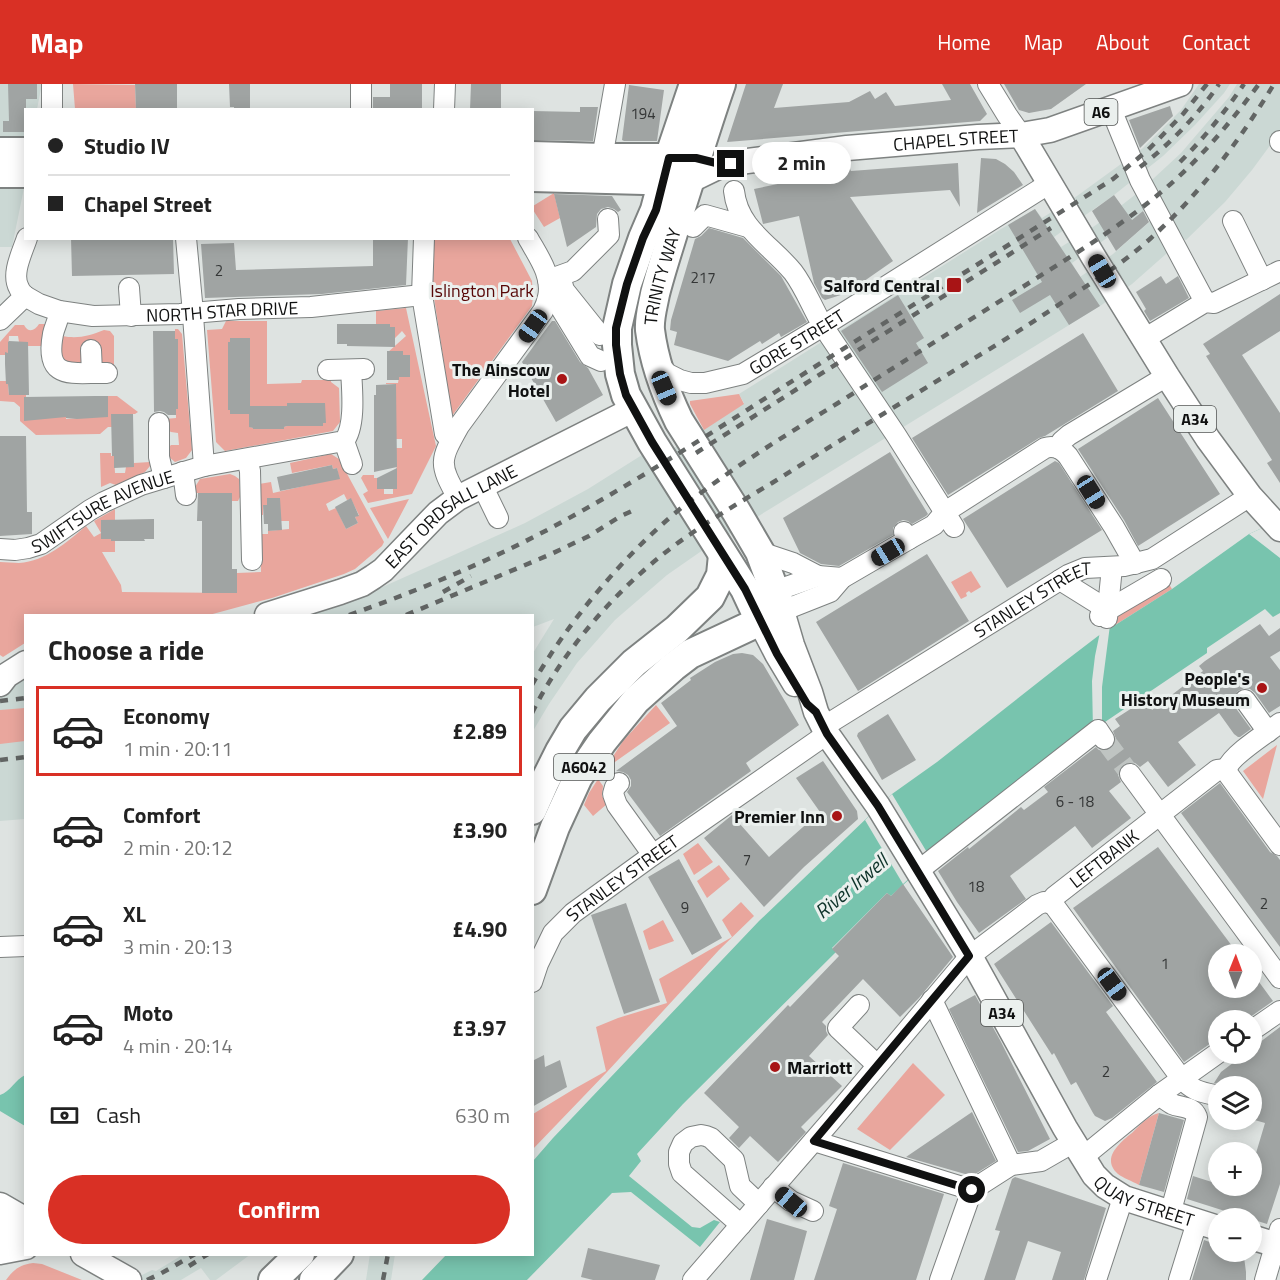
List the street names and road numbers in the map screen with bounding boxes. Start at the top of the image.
road number: A6 [1084,99,1118,125]
street label: CHAPEL STREET [892,122,1020,158]
street label: TRINITY WAY [636,224,687,326]
street label: NORTH STAR DRIVE [146,294,299,328]
street label: GORE STREET [744,302,850,381]
road number: A34 [1174,406,1216,432]
street label: EAST ORDSALL LANE [378,457,522,574]
street label: SWIFTSURE AVENUE [28,462,177,560]
street label: STANLEY STREET [968,554,1092,644]
road number: A6042 [554,754,614,780]
street label: LEFTBANK [1063,823,1144,894]
street label: STANLEY STREET [559,828,684,927]
road number: A34 [981,1000,1023,1026]
street label: QUAY STREET [1088,1169,1198,1233]

